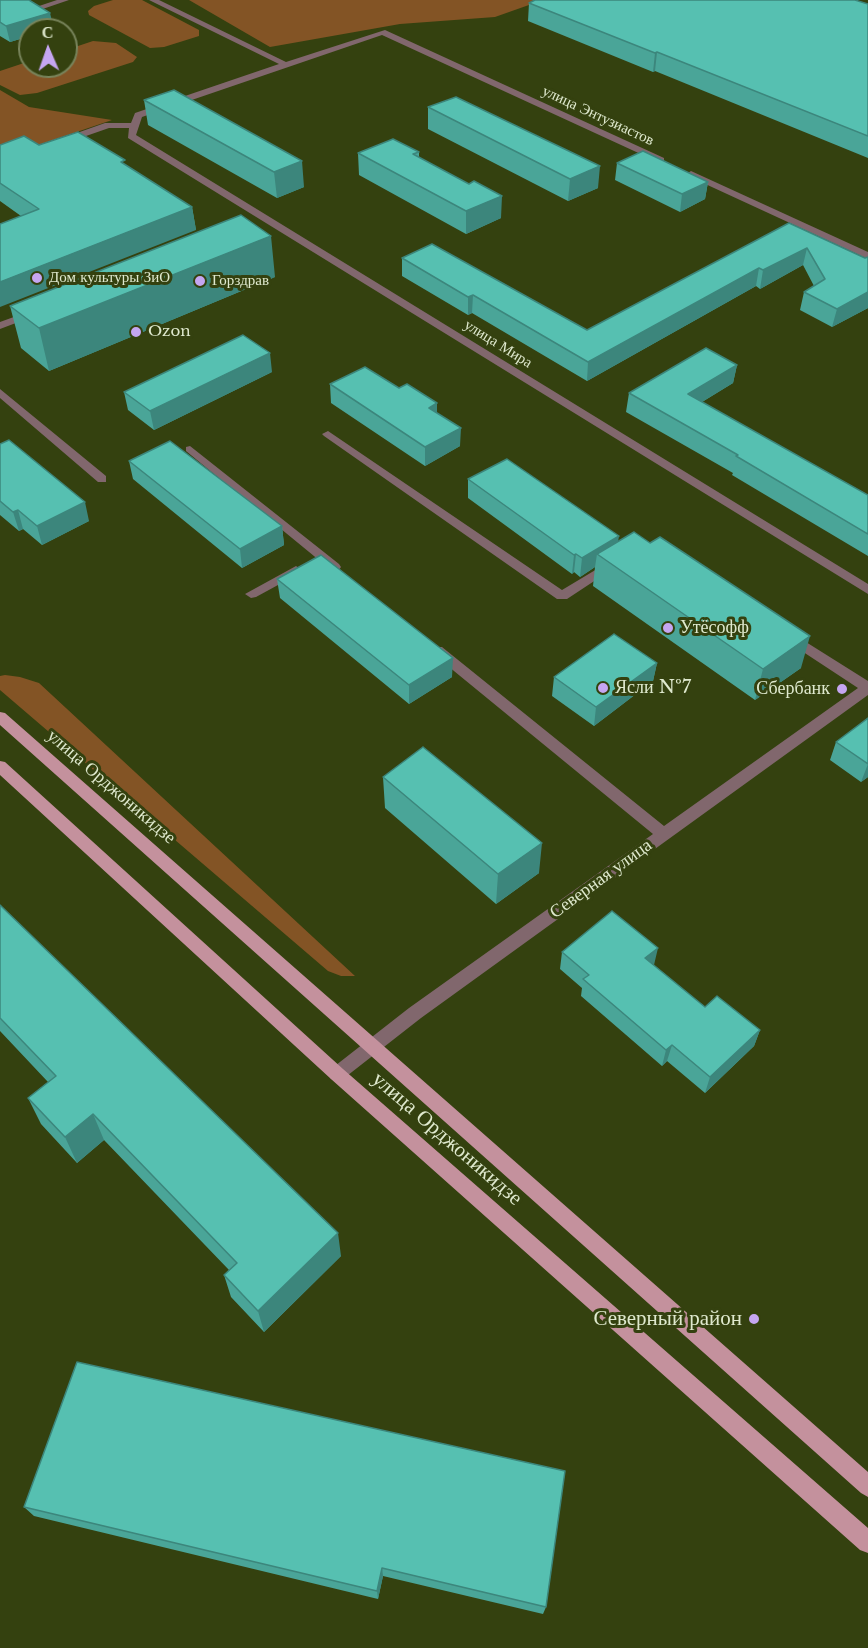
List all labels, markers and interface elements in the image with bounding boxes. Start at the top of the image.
north arrow [18,18,78,78]
text: С [41,22,54,42]
street label: улица Энтузиастов [539,82,657,150]
place label: Дом культуры ЗиО [49,269,170,287]
marker: Дом культуры ЗиО [30,271,44,285]
place label: Горздрав [212,272,269,290]
marker: Горздрав [193,274,207,288]
street label: улица Мира [461,316,535,372]
place label: Ozon [148,323,191,341]
marker: Ozon [129,325,143,339]
place label: Утёсофф [680,617,749,639]
marker: Утёсофф [661,621,675,635]
place label: Ясли №7 [615,677,691,699]
place label: Сбербанк [756,678,830,700]
marker: Ясли №7 [596,681,610,695]
marker: Сбербанк [835,682,849,696]
street label: улица Орджоникидзе [42,725,180,849]
street label: Северная улица [546,835,656,923]
street label: улица Орджоникидзе [367,1067,527,1211]
place label: Северный район [593,1306,742,1332]
marker: Северный район [747,1312,761,1326]

